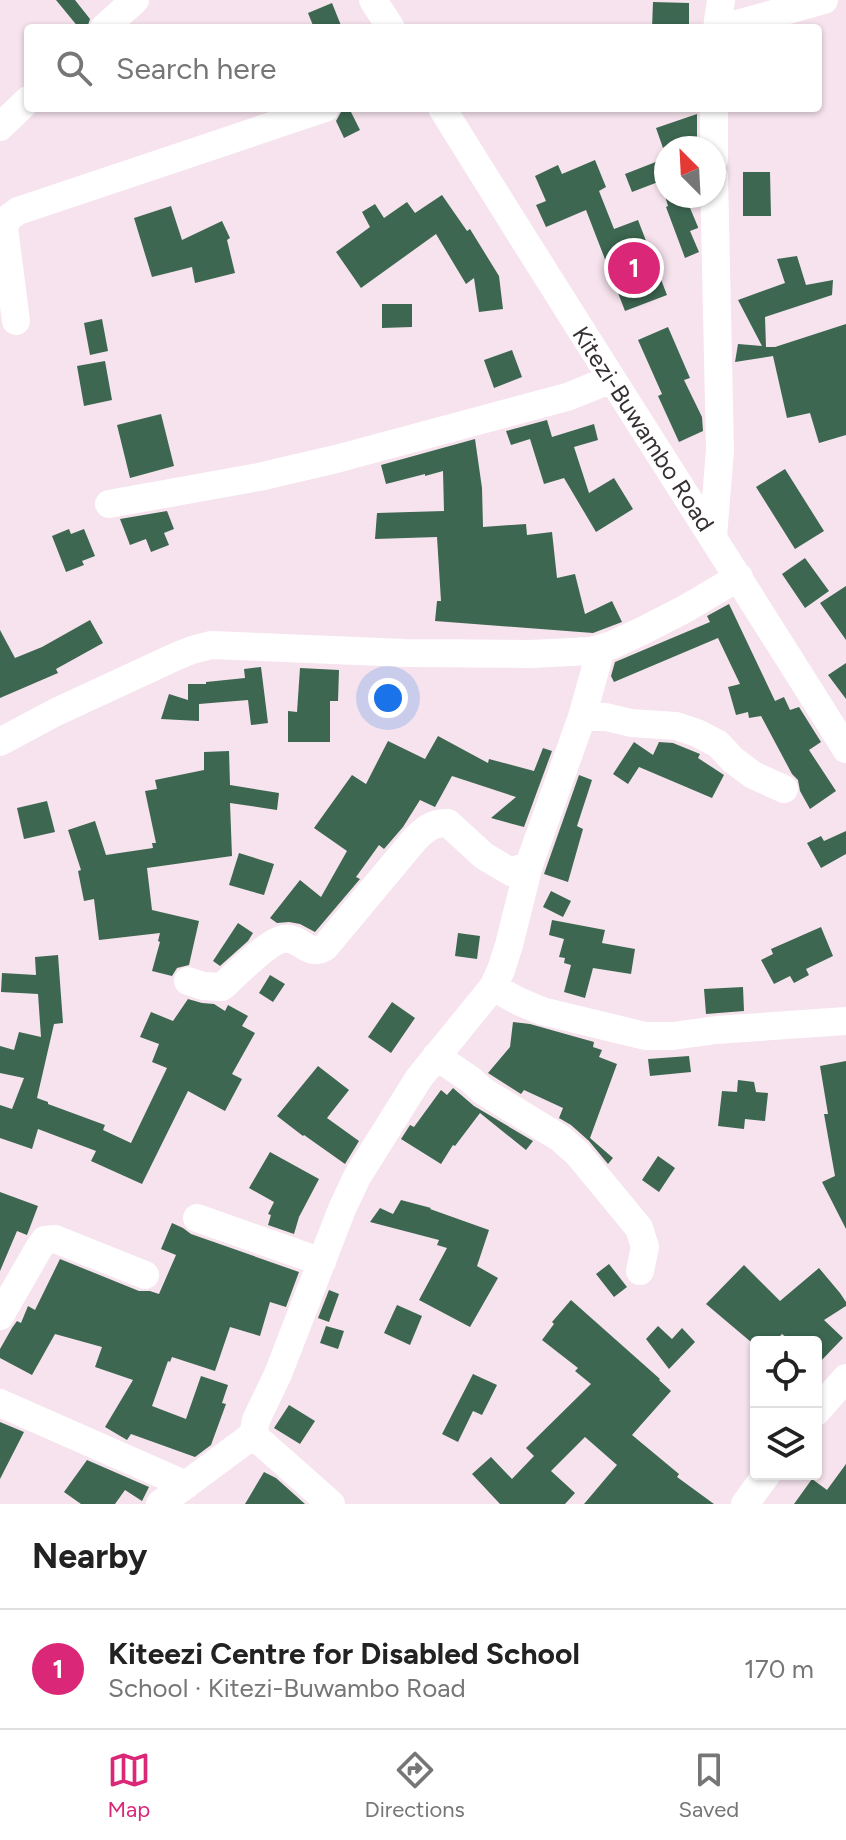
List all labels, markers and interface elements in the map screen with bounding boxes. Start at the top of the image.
search box [24,24,822,112]
icon: search [52,46,96,90]
text: Search here [116,50,276,87]
north arrow [654,136,726,208]
pin: 1 [608,238,660,298]
street label: Kitezi-Buwambo Road [566,321,720,536]
your location [368,678,408,718]
map controls [750,1336,822,1480]
button: locate [750,1336,822,1408]
button: layers [750,1408,822,1480]
text: Nearby [32,1536,147,1577]
text: Kiteezi Centre for Disabled School [108,1635,580,1672]
text: 1 [53,1653,63,1685]
text: 170 m [744,1653,814,1685]
text: School · Kitezi-Buwambo Road [108,1672,466,1704]
tab: Map [107,1748,151,1823]
tab: Directions [365,1748,465,1823]
tab: Saved [678,1748,739,1823]

